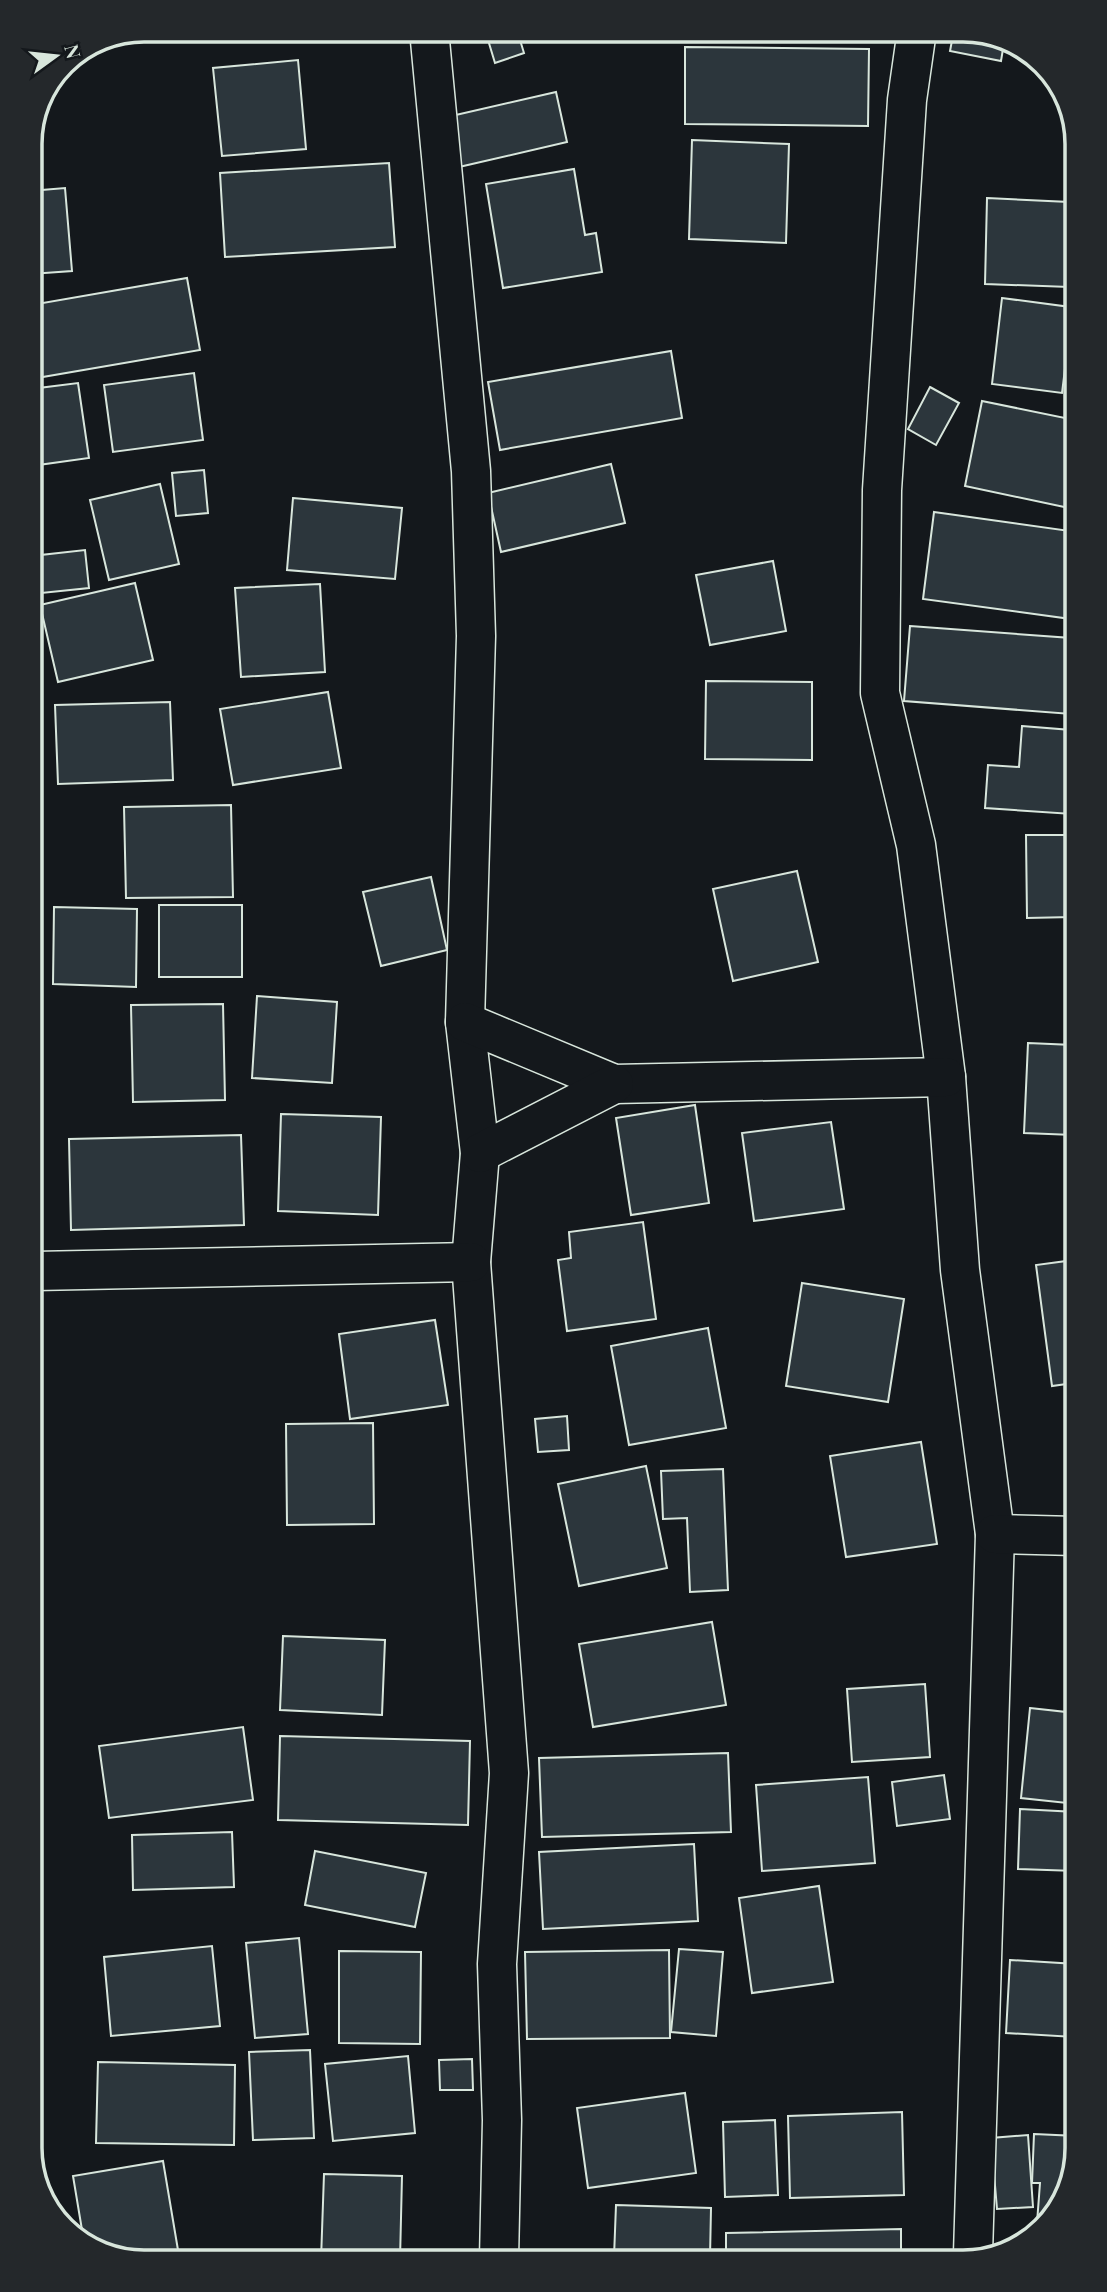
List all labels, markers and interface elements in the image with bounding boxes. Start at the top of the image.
north arrow [21,21,91,91]
text: N [59,41,88,62]

